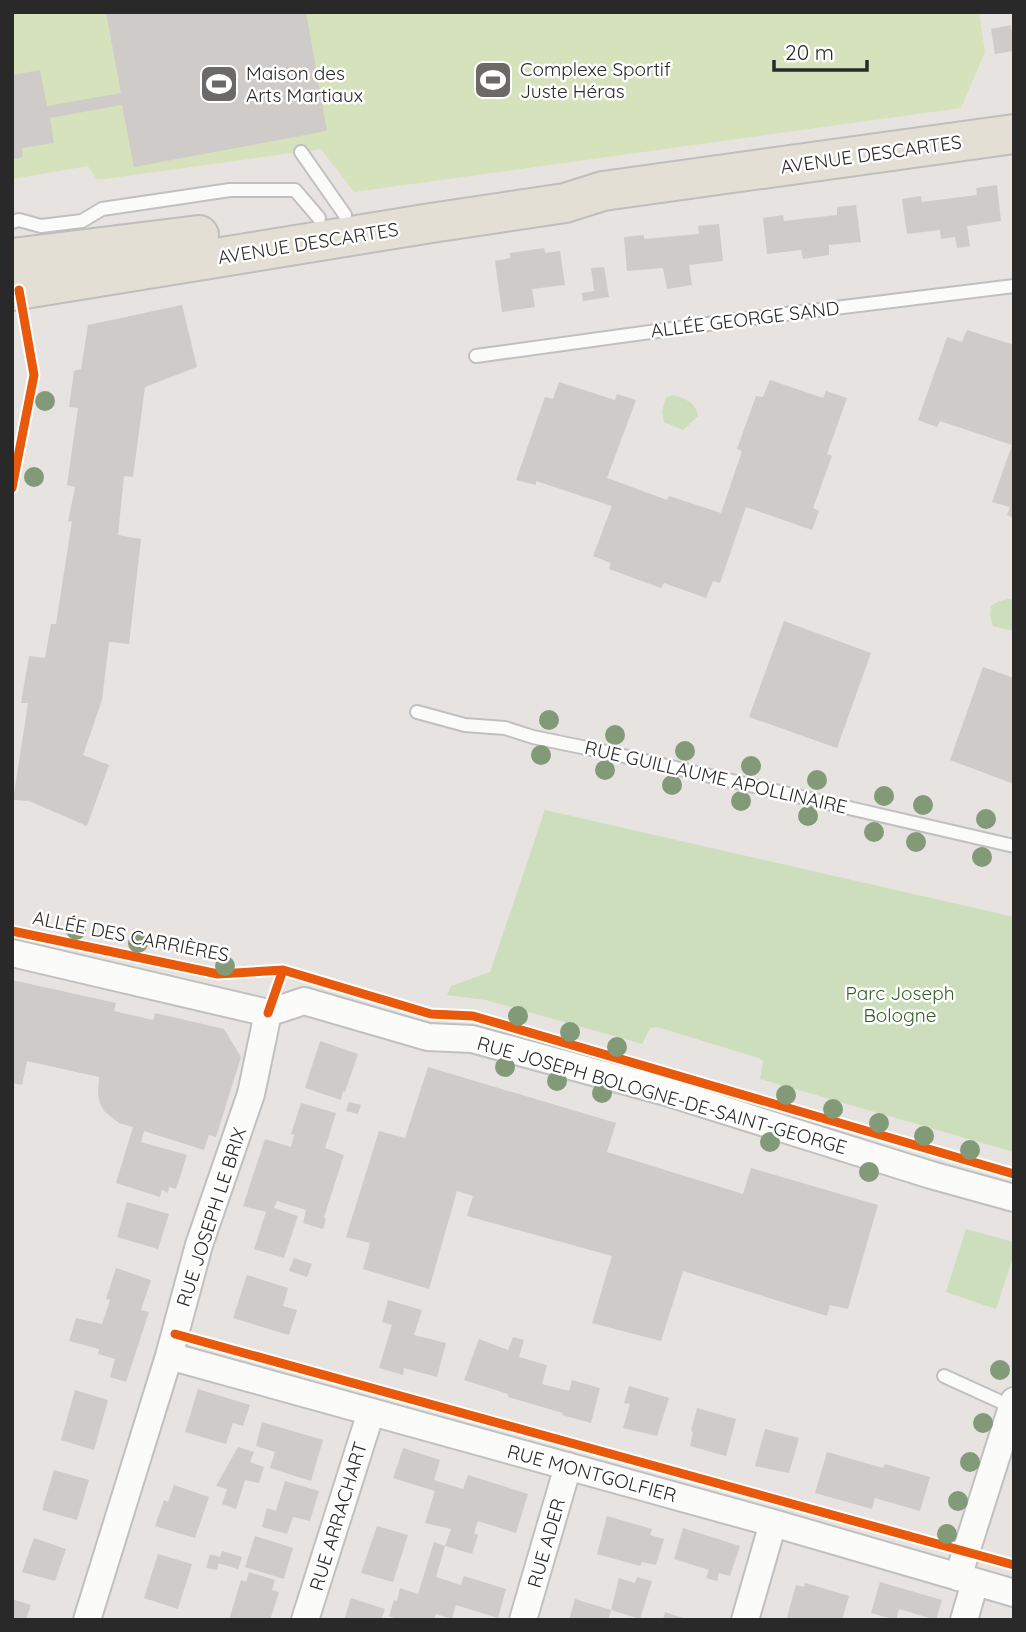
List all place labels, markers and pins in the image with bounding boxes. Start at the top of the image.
place label: Complexe Sportif Juste Héras [520,57,671,103]
sports icon: Complexe Sportif Juste Héras [472,59,514,101]
place label: Maison des Arts Martiaux [246,61,363,107]
sports icon: Maison des Arts Martiaux [198,63,240,105]

